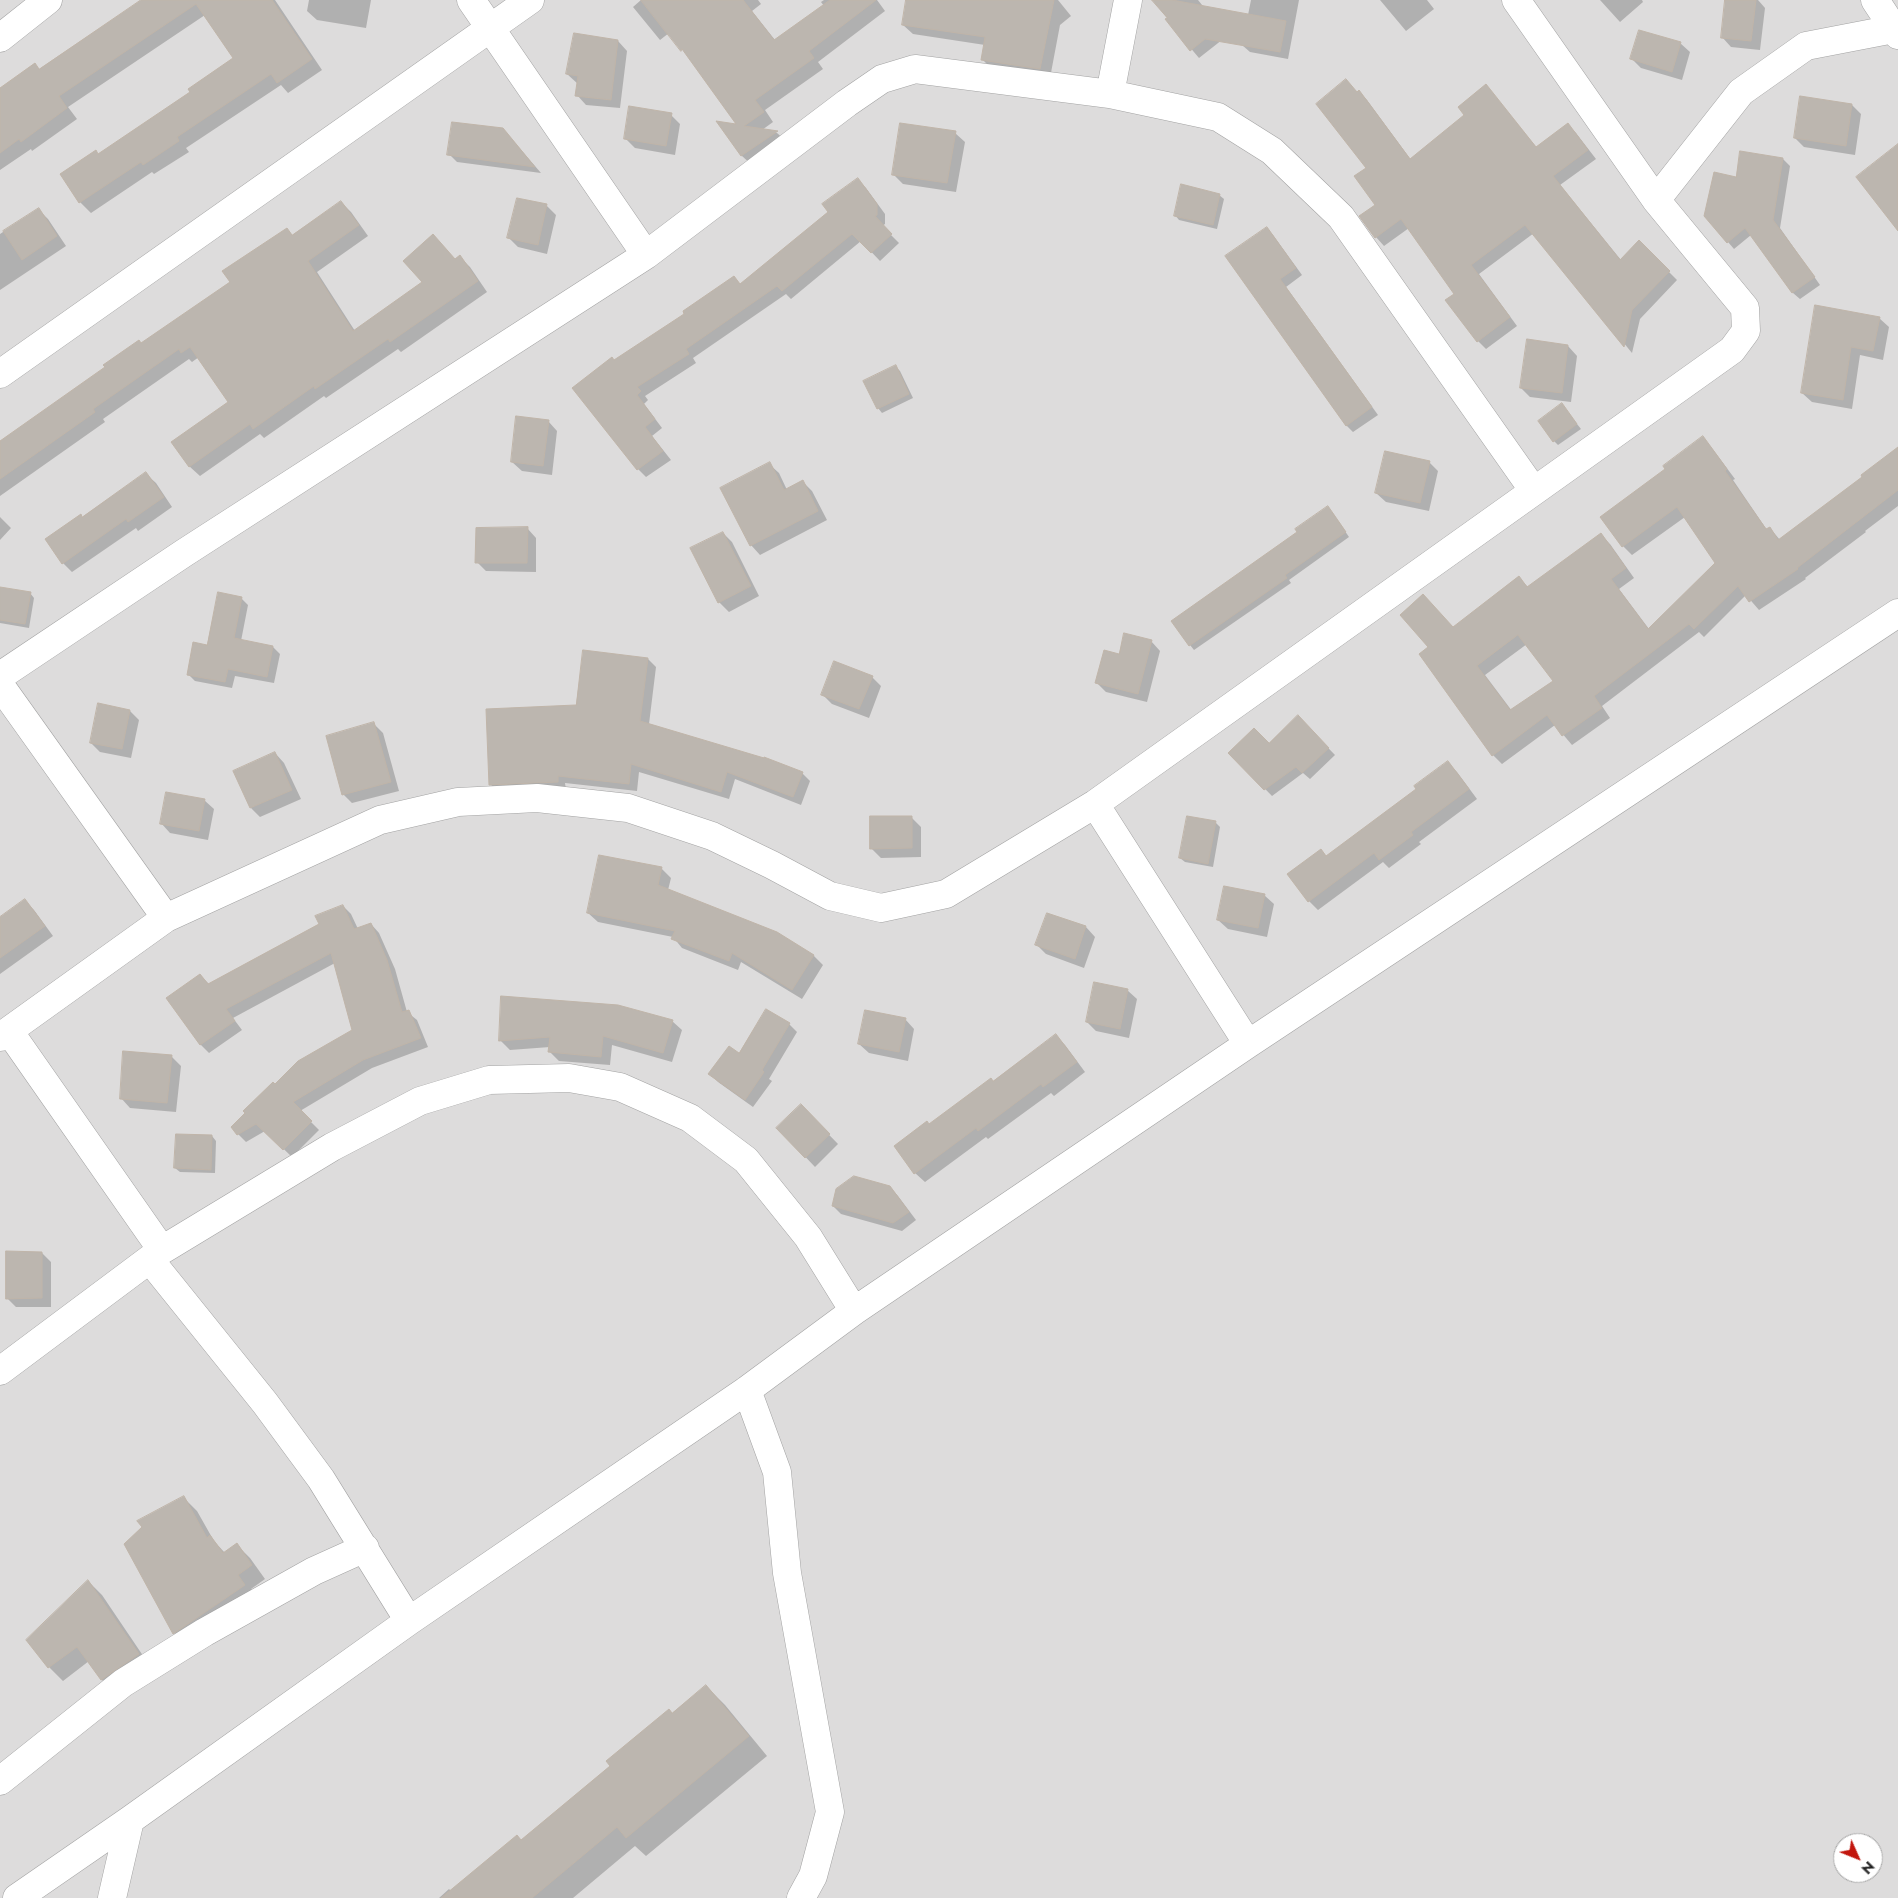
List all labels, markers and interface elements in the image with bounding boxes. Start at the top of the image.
north arrow [1833,1833,1883,1883]
text: N [1857,1857,1879,1879]

